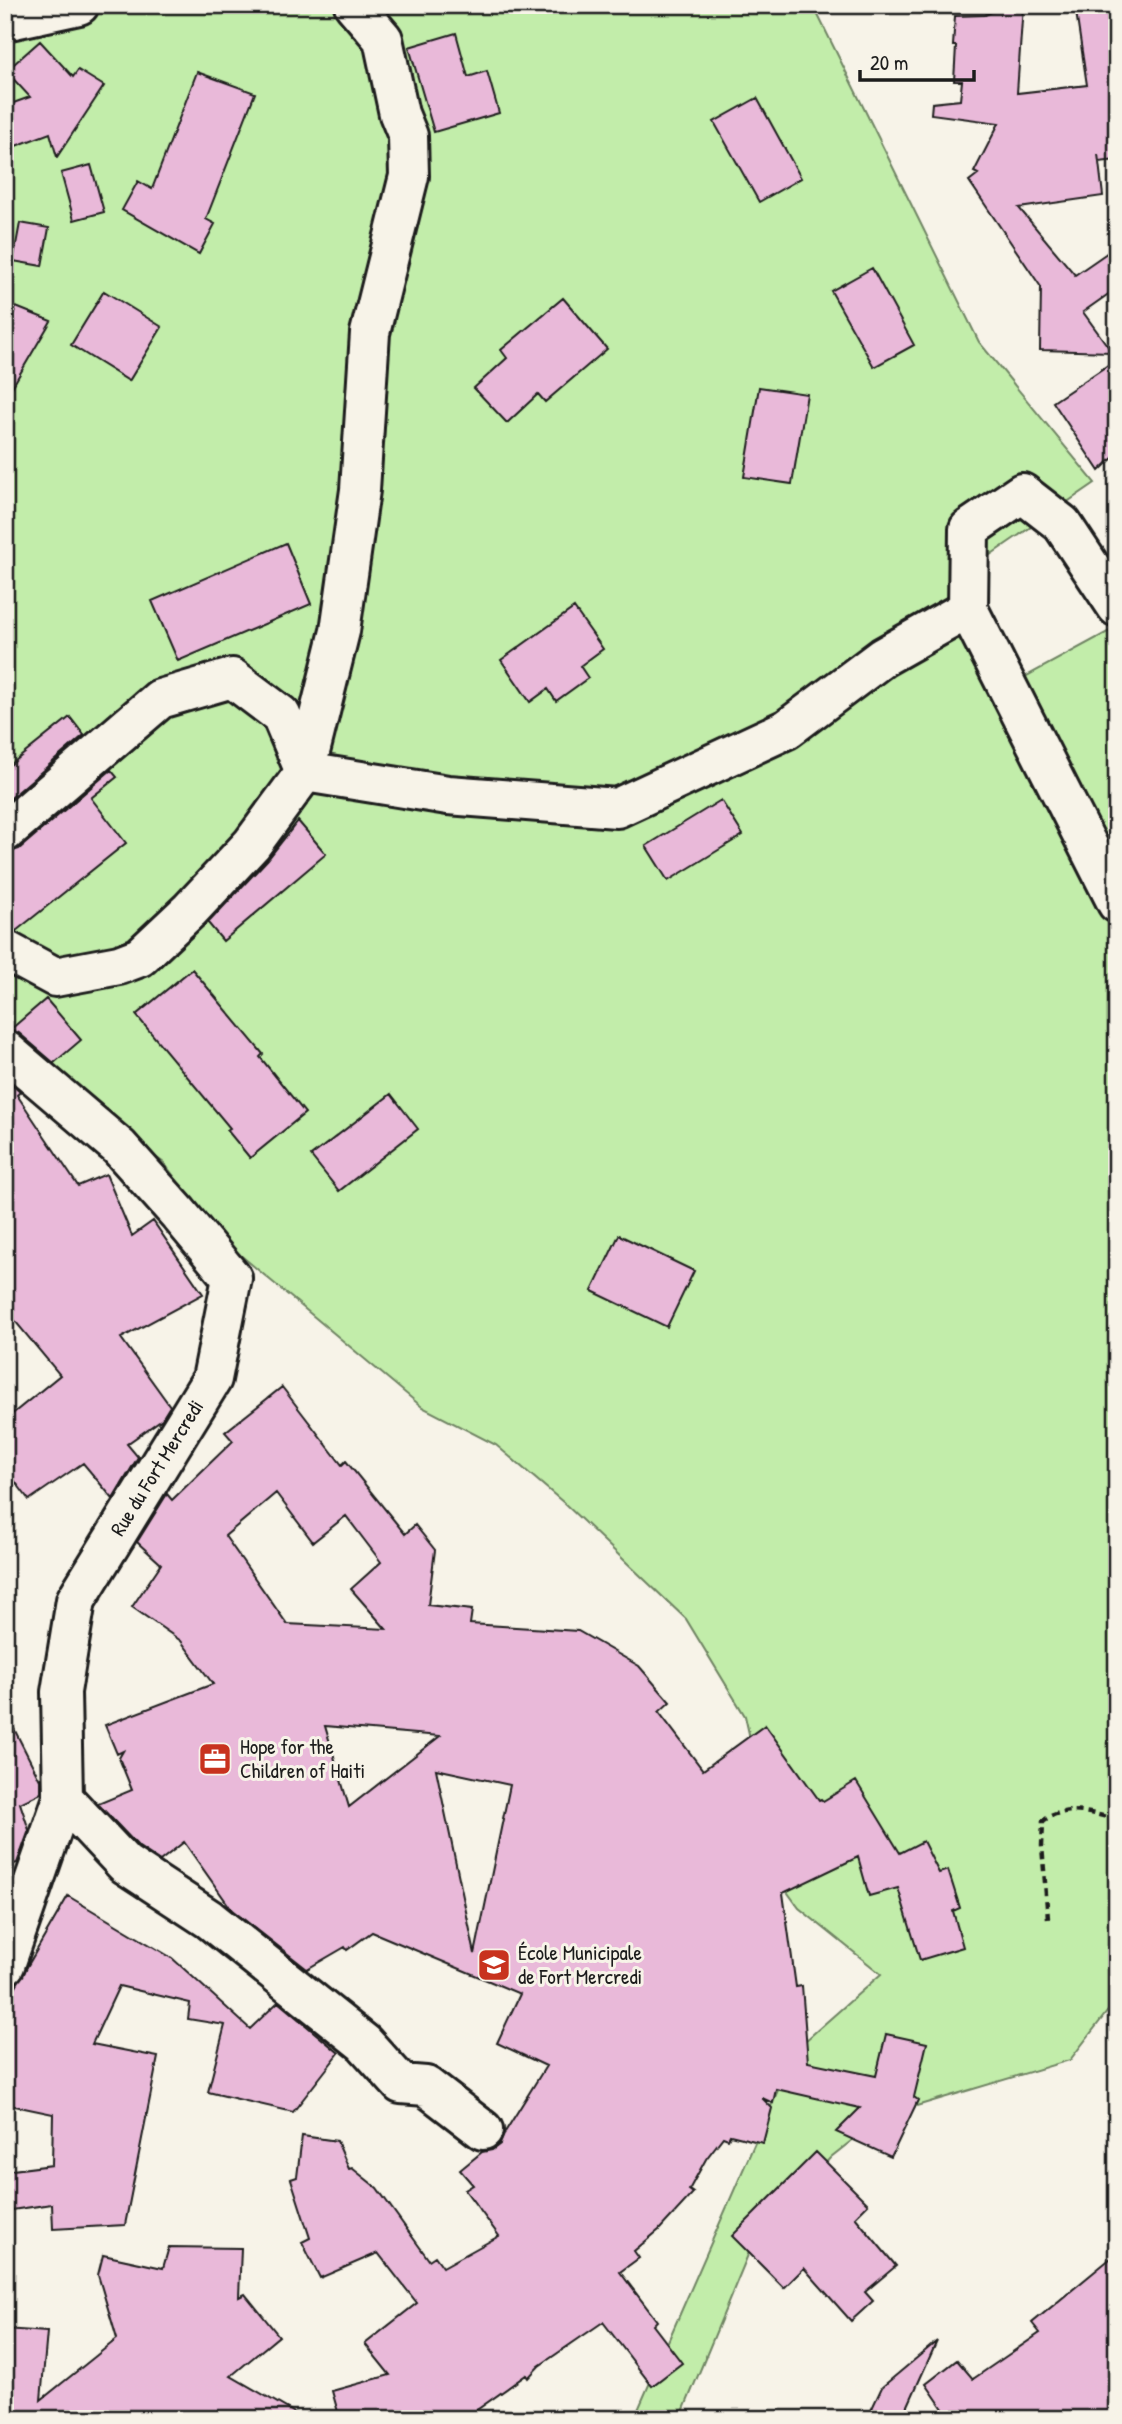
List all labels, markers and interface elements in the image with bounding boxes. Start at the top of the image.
scale bar [860,38,973,82]
text: 20 m [870,48,908,77]
street label: Rue du Fort Mercredi [103,1394,210,1541]
place label: Hope for the Children of Haiti [240,1732,365,1785]
office icon: Hope for the Children of Haiti [196,1740,234,1778]
place label: École Municipale de Fort Mercredi [518,1938,642,1991]
school or university icon: École Municipale de Fort Mercredi [475,1946,513,1984]

